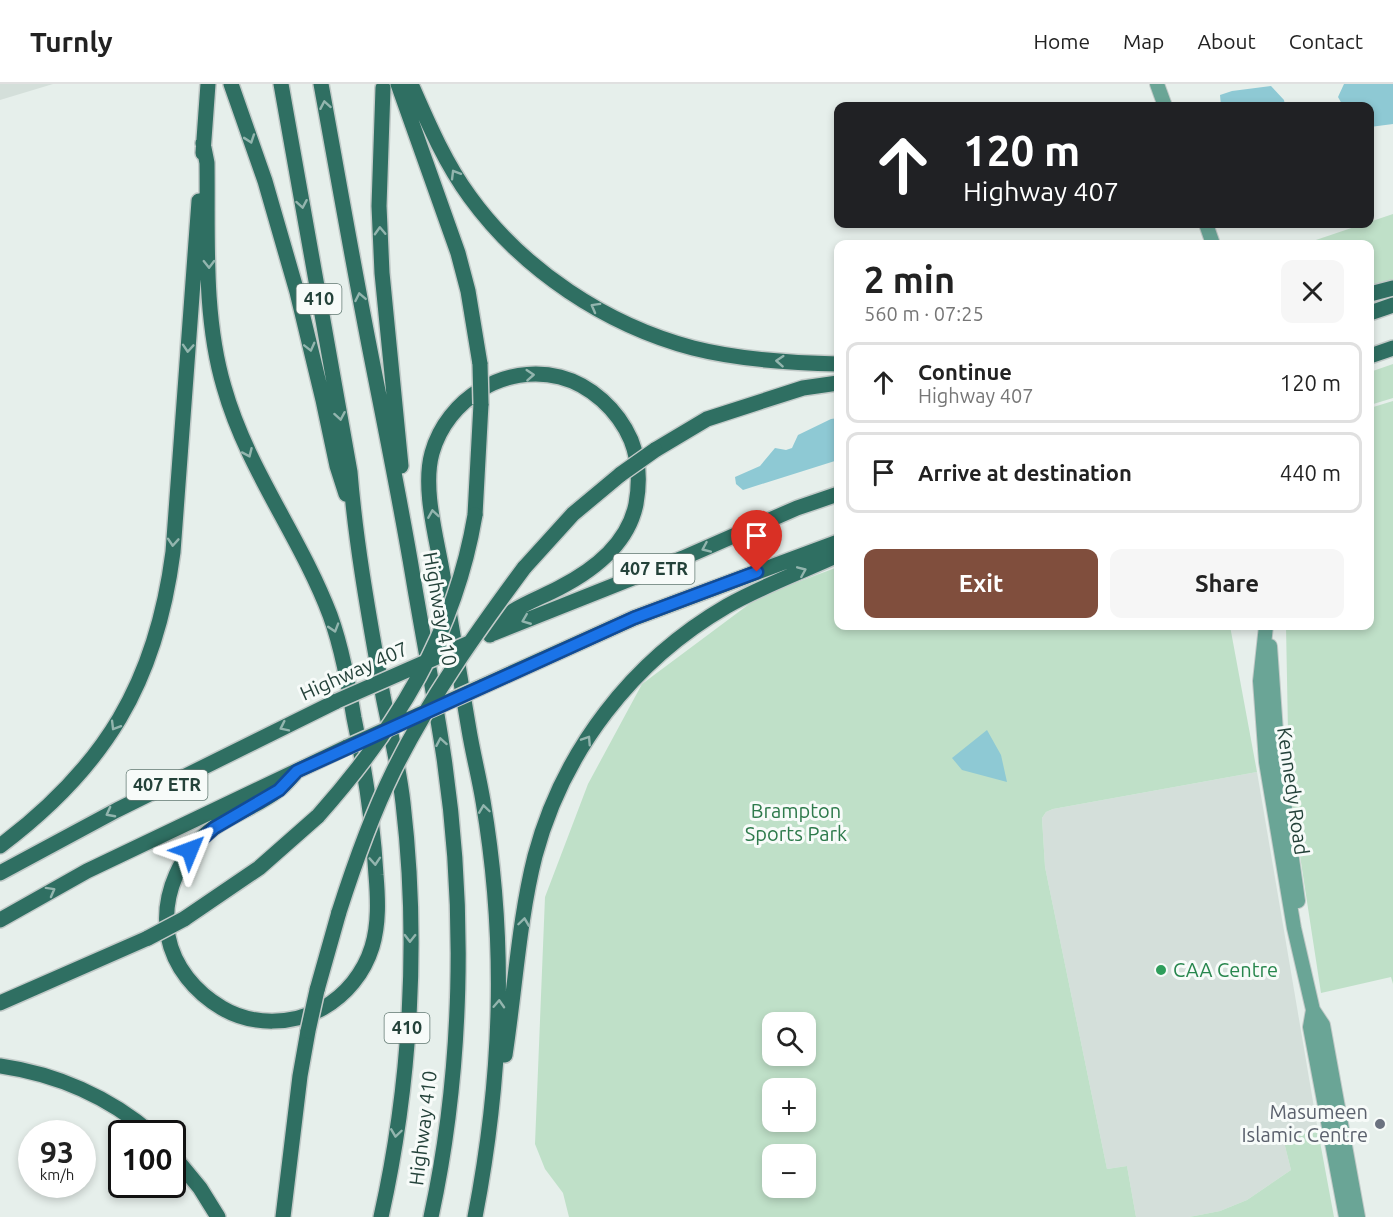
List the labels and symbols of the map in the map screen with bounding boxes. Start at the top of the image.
one-way arrow [319,101,332,111]
one-way arrow [243,133,256,144]
one-way arrow [451,170,463,180]
one-way arrow [295,198,308,208]
one-way arrow [374,227,386,236]
one-way arrow [203,259,215,268]
road number: 410 [296,284,342,314]
one-way arrow [354,293,367,303]
one-way arrow [591,303,601,314]
one-way arrow [303,342,316,352]
one-way arrow [182,343,195,352]
one-way arrow [776,355,785,368]
one-way arrow [525,369,534,382]
one-way arrow [333,411,346,421]
one-way arrow [241,447,253,458]
one-way arrow [427,509,439,519]
pin [731,510,782,572]
one-way arrow [167,538,180,547]
one-way arrow [702,540,713,552]
street label: Highway 410 [419,550,462,668]
road number: 407 ETR [614,554,694,584]
one-way arrow [796,566,807,578]
one-way arrow [521,613,531,626]
one-way arrow [327,622,339,633]
street label: Highway 407 [296,637,411,705]
one-way arrow [280,719,291,731]
one-way arrow [111,720,122,730]
street label: Kennedy Road [1273,726,1314,856]
one-way arrow [579,736,591,746]
one-way arrow [436,737,448,746]
road number: 407 ETR [126,770,207,800]
park label: Brampton Sports Park [745,799,847,845]
one-way arrow [479,805,491,814]
one-way arrow [105,806,116,818]
position arrow [158,818,222,882]
one-way arrow [368,857,381,866]
one-way arrow [45,887,55,898]
one-way arrow [517,918,529,927]
one-way arrow [404,934,416,943]
place label: CAA Centre [1173,958,1278,981]
marker: CAA Centre [1154,963,1168,977]
one-way arrow [493,999,506,1008]
road number: 410 [384,1013,430,1043]
street label: Highway 410 [404,1069,441,1187]
place label: Masumeen Islamic Centre [1241,1100,1368,1146]
marker: Masumeen Islamic Centre [1373,1117,1387,1131]
speed limit sign: 100 [108,1120,186,1198]
one-way arrow [391,1128,403,1137]

